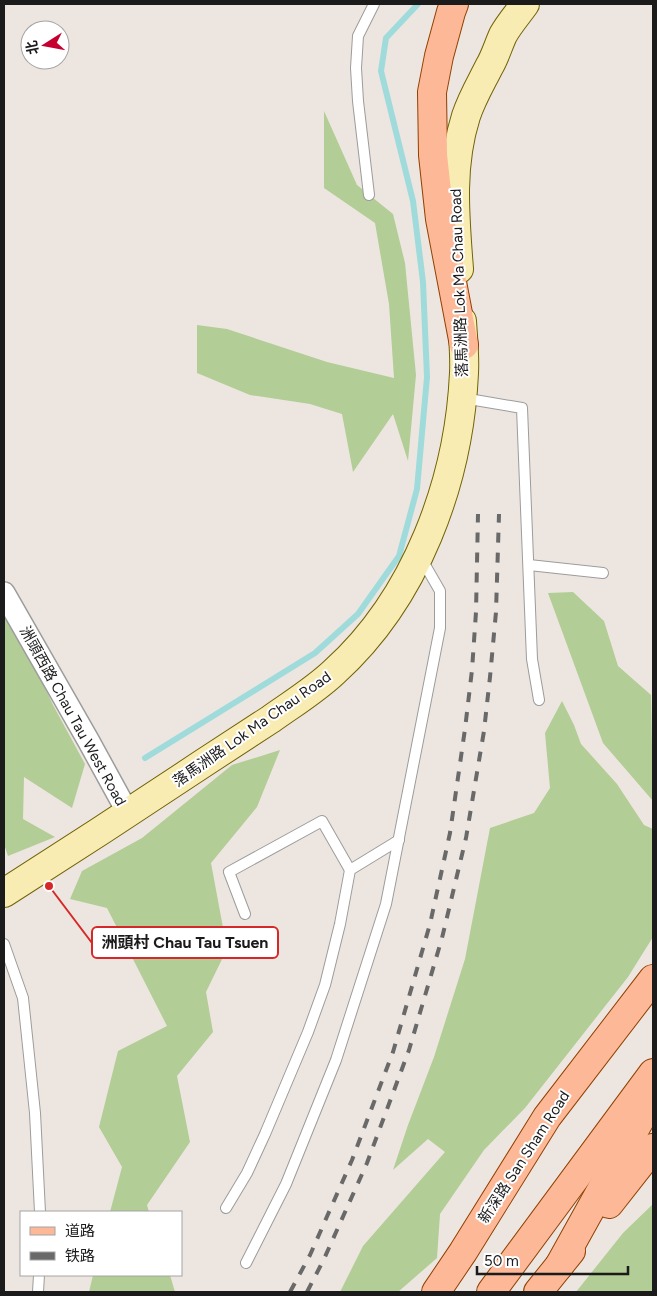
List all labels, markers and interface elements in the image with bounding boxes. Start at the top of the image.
north arrow [20,20,70,70]
text: 北 [23,39,42,56]
street label: 落馬洲路 Lok Ma Chau Road [447,188,471,378]
street label: 洲頭西路 Chau Tau West Road [16,623,130,809]
street label: 落馬洲路 Lok Ma Chau Road [170,668,334,790]
callout: 洲頭村 Chau Tau Tsuen [92,927,278,958]
text: 洲頭村 Chau Tau Tsuen [102,933,268,952]
street label: 新深路 San Sham Road [475,1088,573,1226]
legend [20,1211,182,1276]
text: 道路 [65,1222,95,1240]
scale bar [477,1244,628,1276]
text: 铁路 [65,1247,95,1265]
text: 50 m [484,1252,519,1270]

